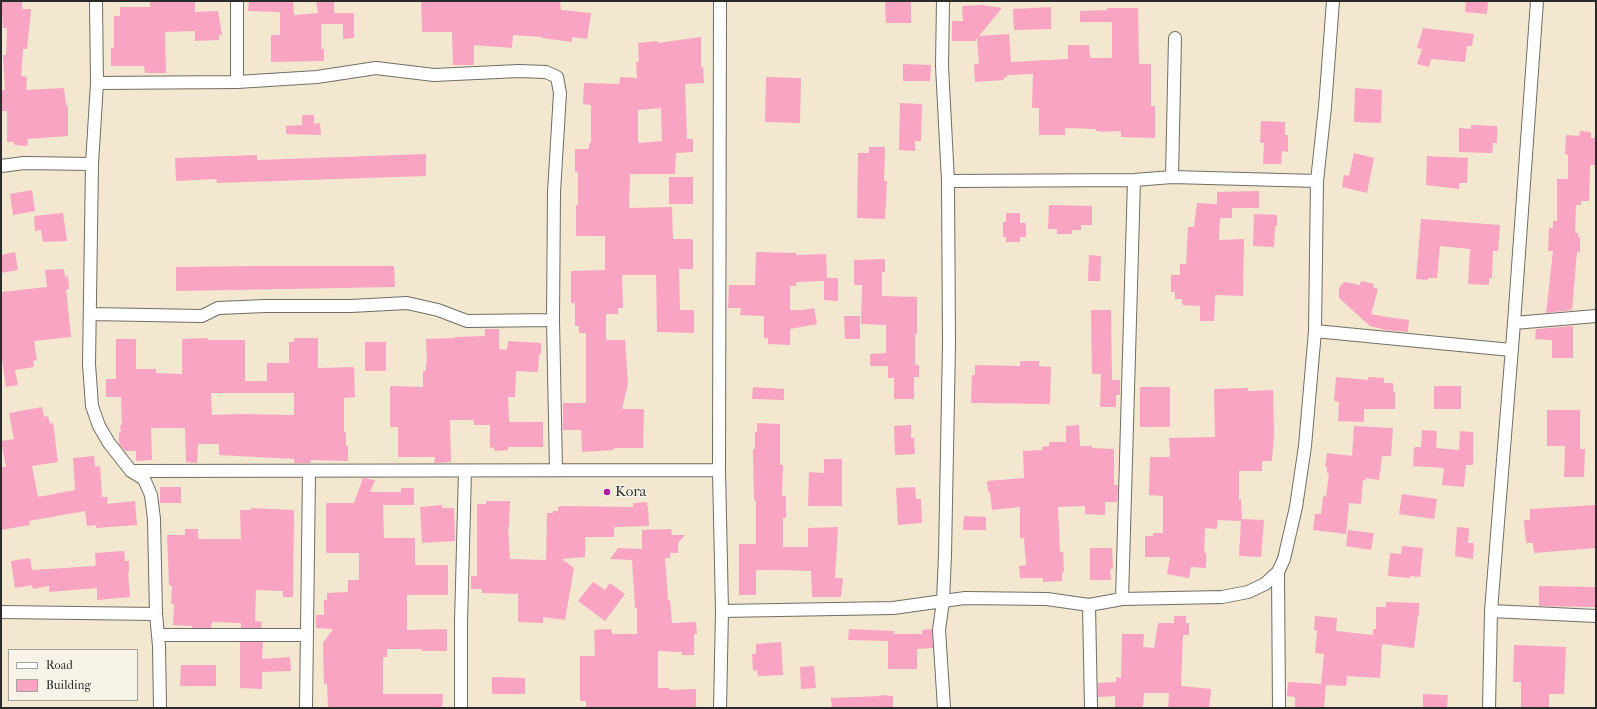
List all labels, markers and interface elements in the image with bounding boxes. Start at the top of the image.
place label: Kora [615,483,646,501]
marker: Kora [602,487,612,497]
legend [8,649,138,701]
text: Road [46,658,73,672]
text: Building [46,678,91,692]

